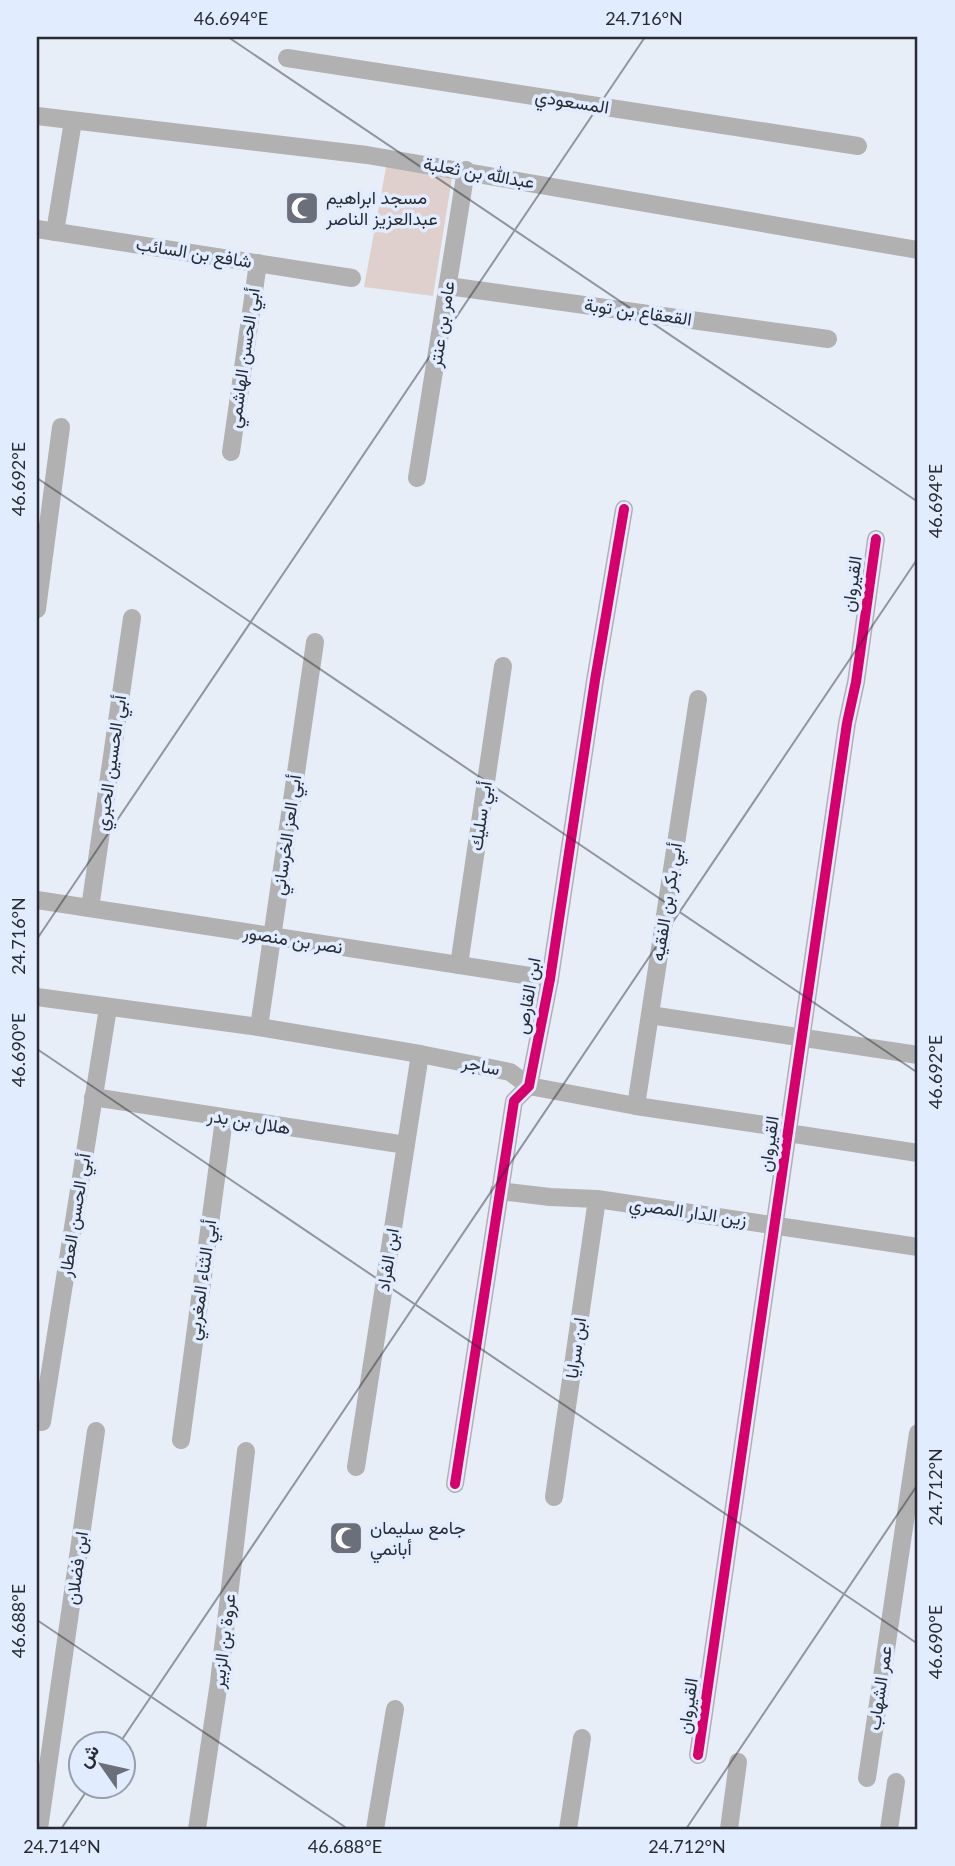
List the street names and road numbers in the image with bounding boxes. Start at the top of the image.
street label: المسعودي [533,84,611,123]
street label: عبدالله بن ثعلبة [422,151,536,194]
street label: شافع بن السائب [134,232,254,274]
street label: عامر بن عنتر [423,279,460,370]
street label: أبي الحسن الهاشمي [222,286,269,430]
street label: القعقاع بن توبة [583,293,693,331]
street label: القيروان [836,554,867,614]
street label: أبي الحسين الحبري [90,694,135,833]
street label: أبي العز الخرساني [267,773,310,897]
street label: أبي سليك [464,780,501,853]
street label: أبي بكر بن الفقيه [646,841,691,963]
street label: نصر بن منصور [241,920,344,959]
street label: ابن القارص [509,956,546,1036]
street label: ساجر [459,1050,502,1080]
street label: هلال بن بدر [205,1103,292,1139]
street label: القيروان [753,1114,784,1174]
street label: أبي الحسن العطار [53,1152,100,1280]
street label: زين الدار المصري [627,1192,748,1235]
street label: أبي الثناء المغربي [182,1218,225,1342]
street label: ابن الفراد [371,1227,404,1293]
street label: ابن سرايا [560,1316,591,1380]
street label: ابن فضلان [60,1530,93,1606]
street label: عروة بن الزبير [206,1592,241,1691]
street label: عمر الشهاب [862,1644,897,1732]
street label: القيروان [672,1676,703,1736]

